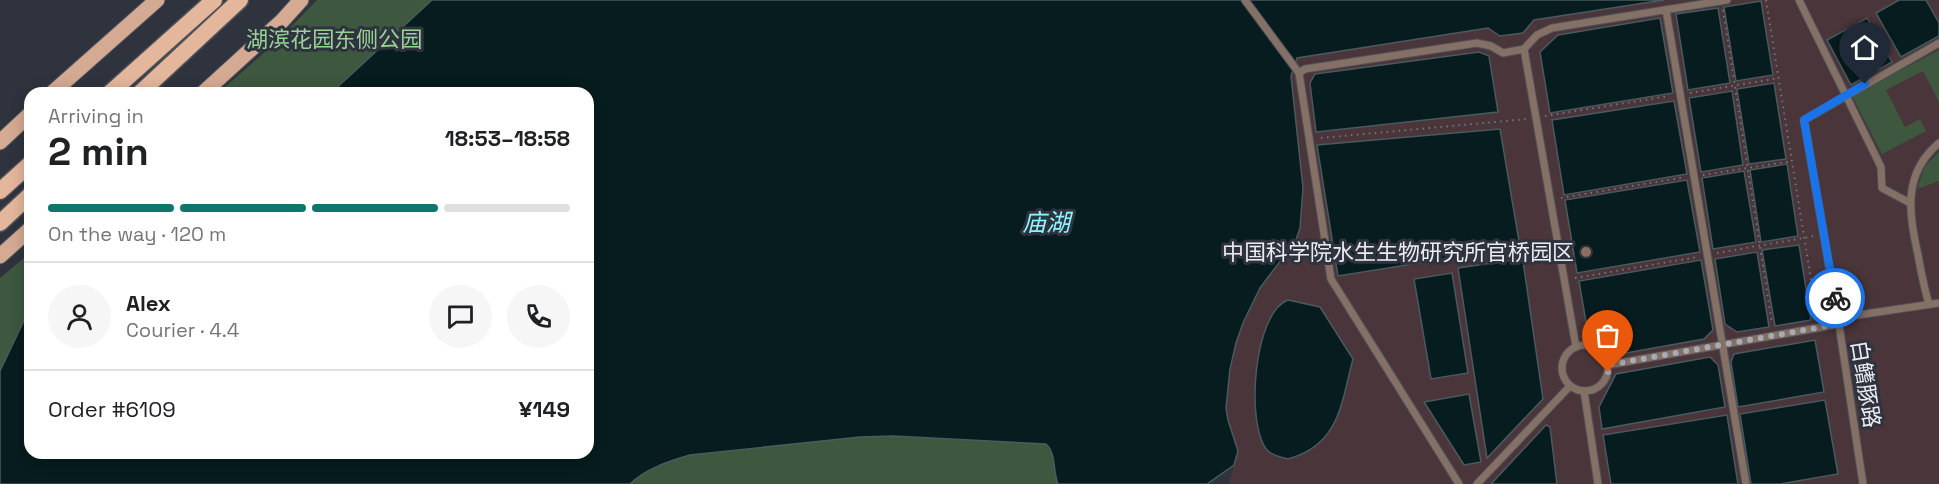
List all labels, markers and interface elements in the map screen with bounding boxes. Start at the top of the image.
pin [1839,22,1890,84]
park label: 湖滨花园东侧公园 [246,25,422,53]
icon: home [1848,31,1881,64]
text: Arriving in [48,103,144,129]
text: 18:53–18:58 [445,124,570,152]
text: 2 min [48,127,149,176]
water label: 庙湖 [1022,207,1074,238]
text: On the way · 120 m [48,221,226,247]
place label: 中国科学院水生生物研究所官桥园区 [1222,238,1574,266]
marker: 中国科学院水生生物研究所官桥园区 [1579,245,1593,259]
courier [1805,268,1865,328]
icon: bike [1819,282,1852,315]
button: person [48,285,111,348]
button: chat [429,285,492,348]
button: phone [507,285,570,348]
text: Alex [126,289,171,317]
pin [1582,310,1633,372]
text: Courier · 4.4 [126,317,239,343]
icon: bag [1591,319,1624,352]
street label: 白鳍豚路 [1845,338,1887,430]
text: Order #6109 [48,395,176,423]
text: ¥149 [519,395,570,423]

